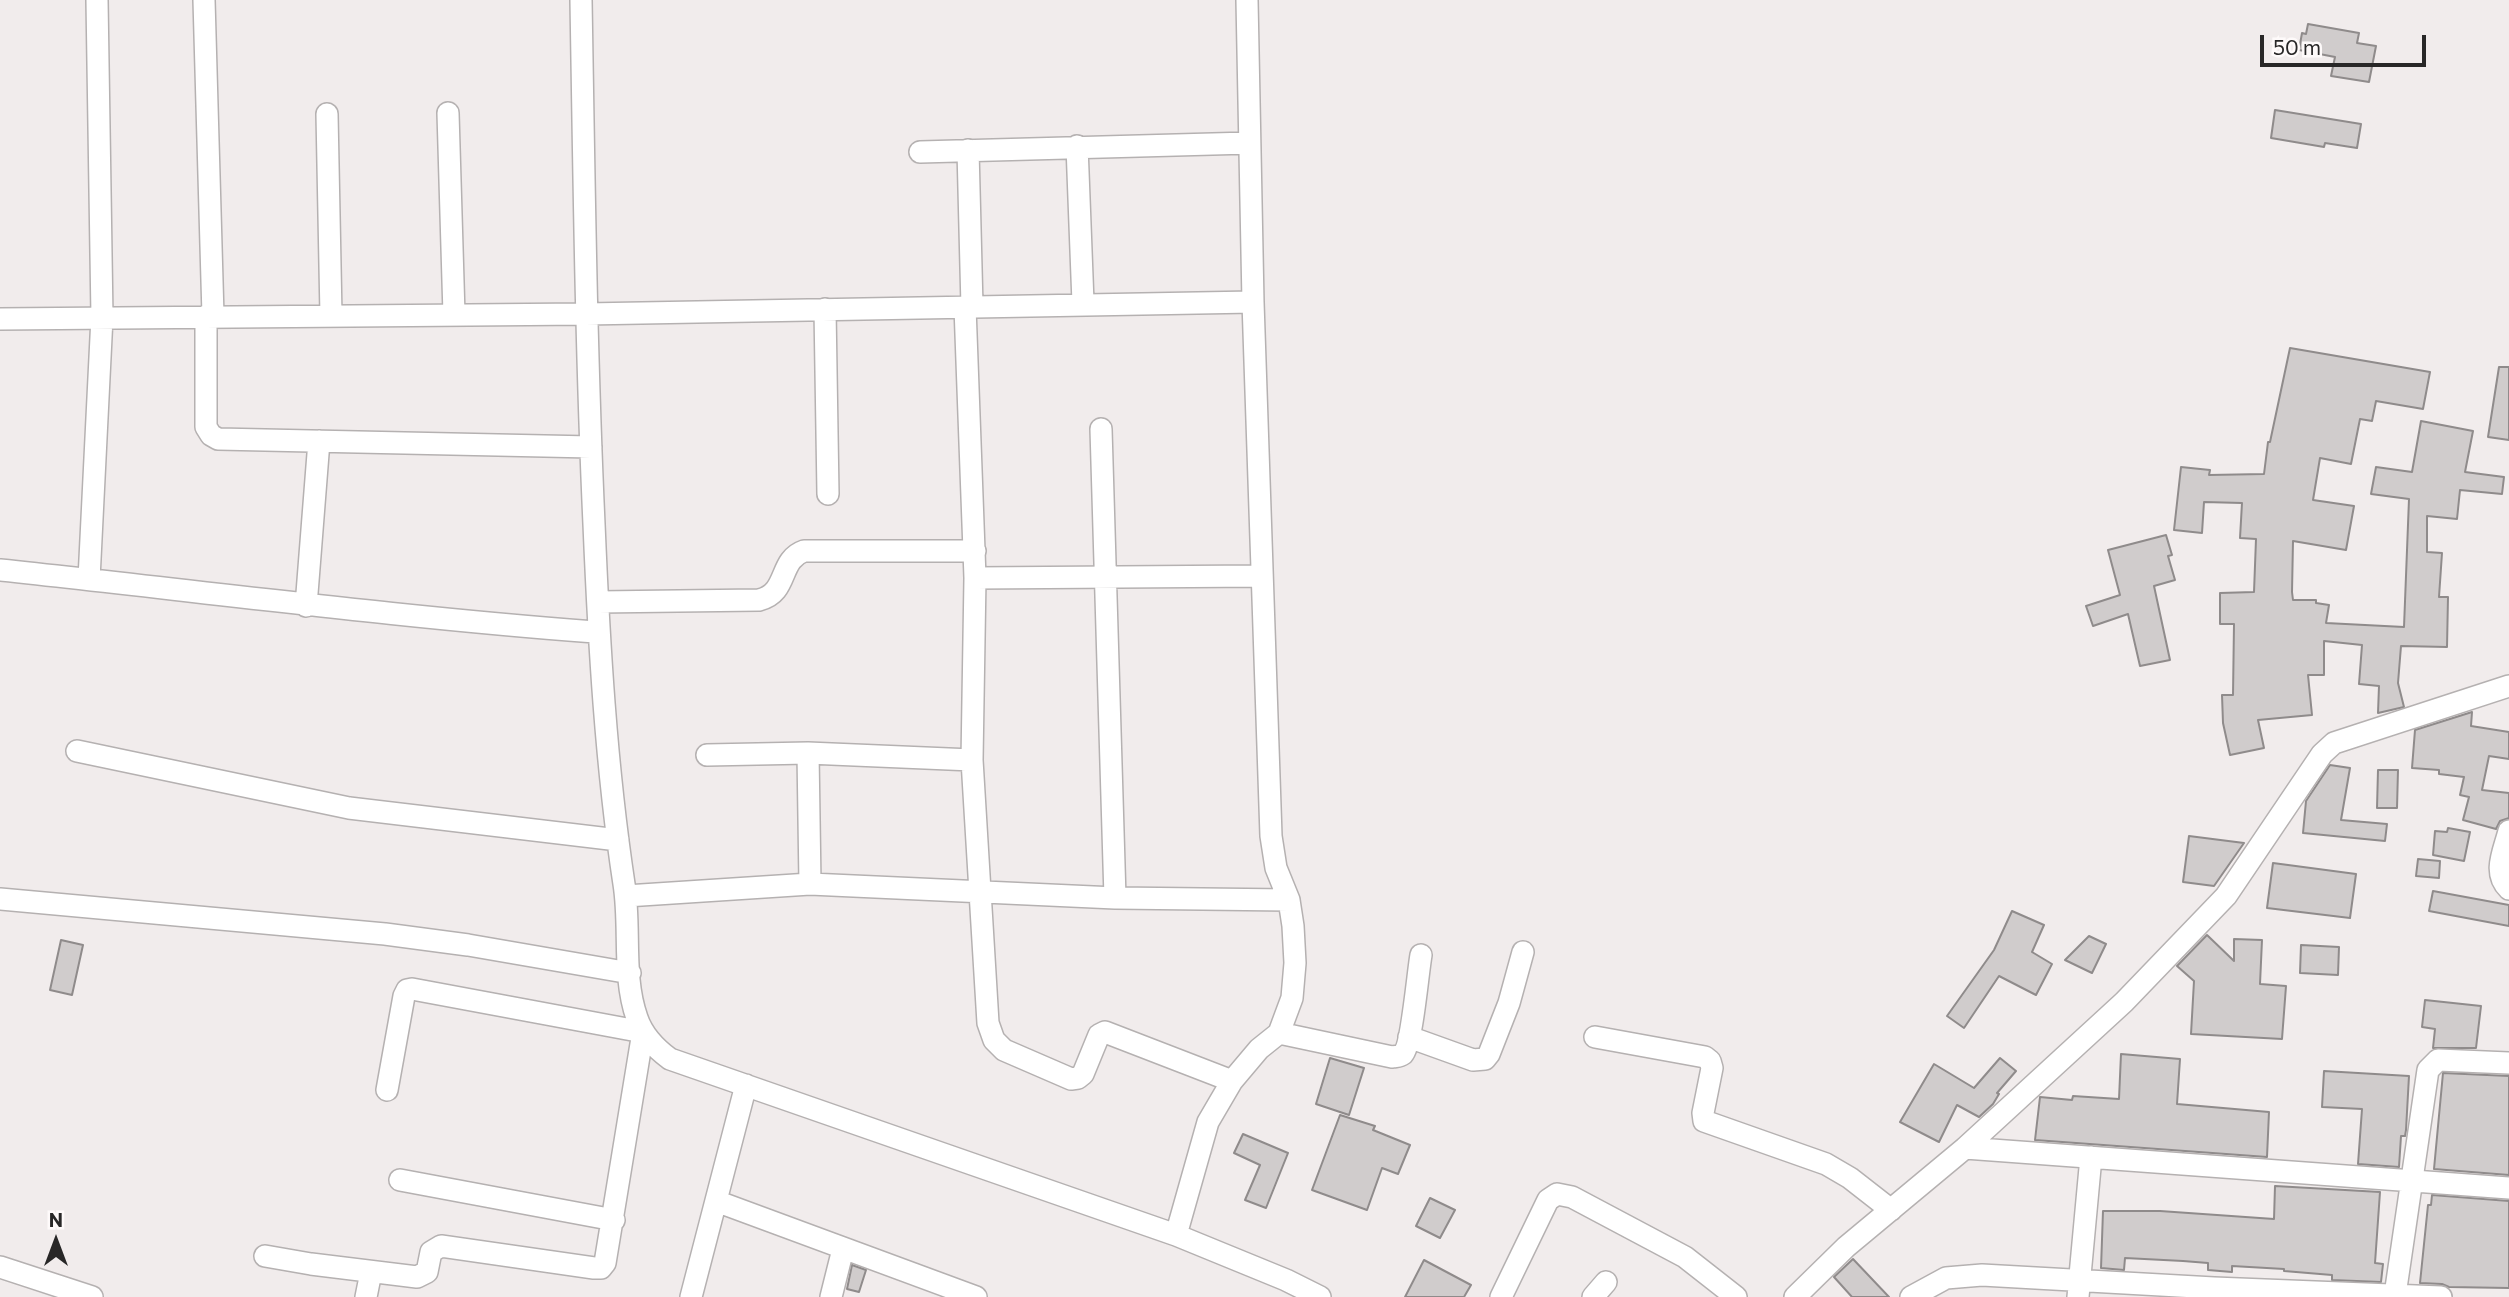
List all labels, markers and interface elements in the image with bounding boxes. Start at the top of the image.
scale bar [2264,21,2430,65]
text: 50 m [2273,34,2321,59]
north arrow [21,1206,91,1276]
text: N [49,1208,63,1231]

